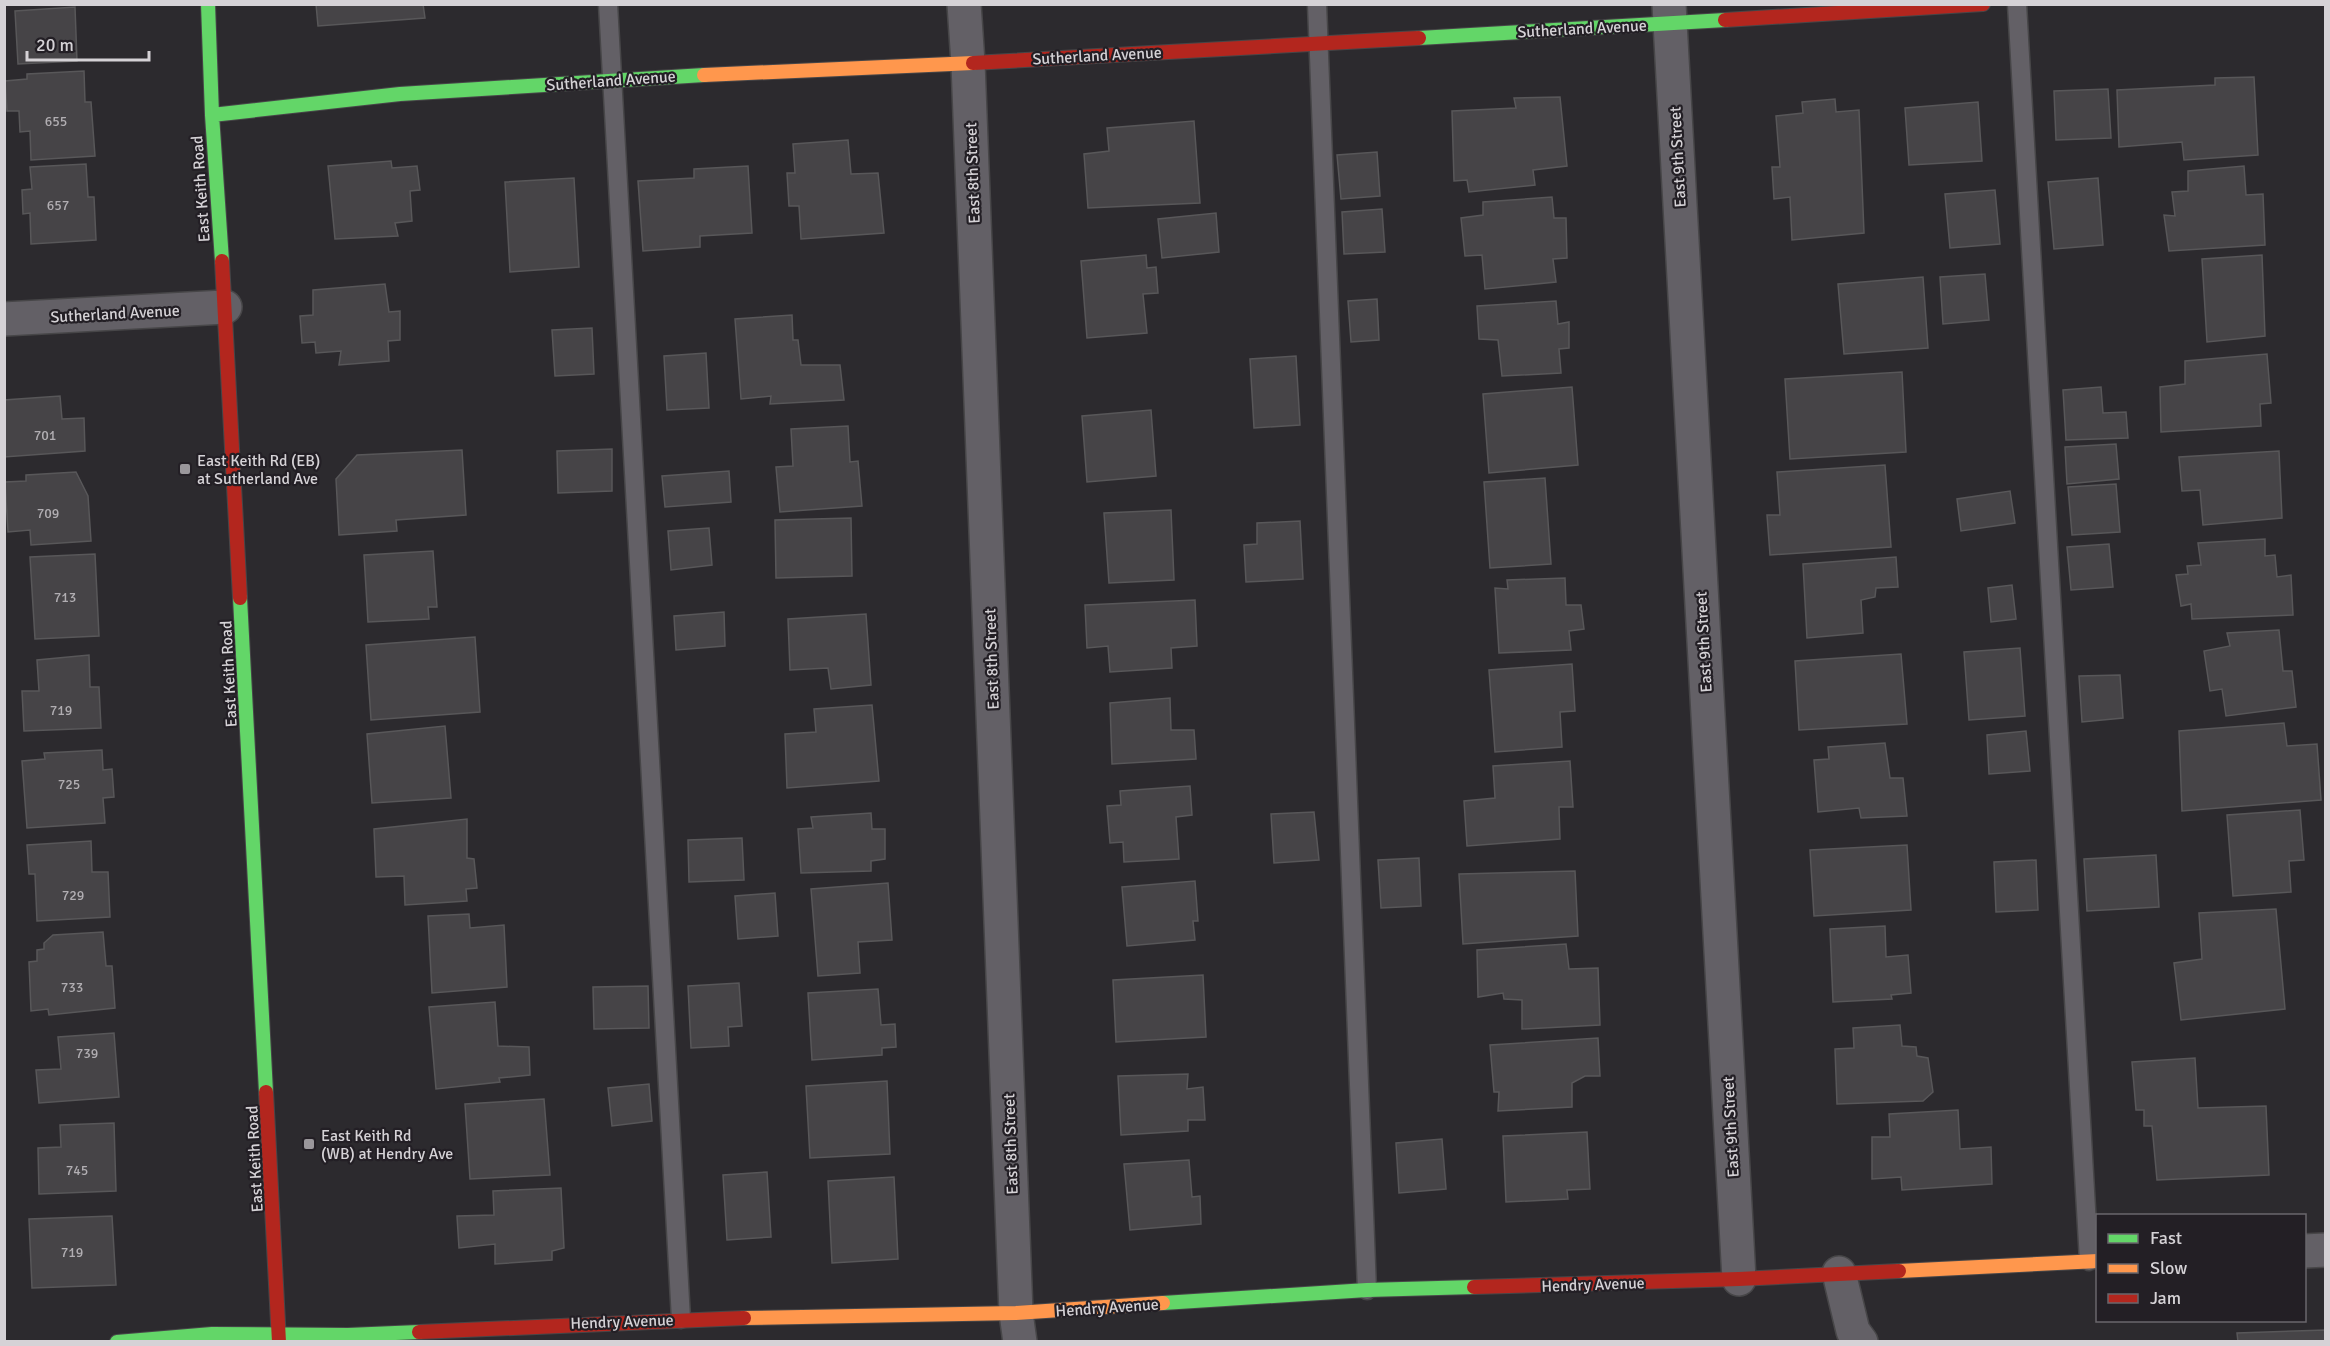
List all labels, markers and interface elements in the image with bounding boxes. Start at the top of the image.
street label: Sutherland Avenue [1517,16,1647,42]
scale bar [27,24,148,62]
text: 20 m [36,34,74,56]
street label: Sutherland Avenue [1032,43,1162,69]
street label: Sutherland Avenue [546,67,676,95]
street label: East 9th Street [1665,105,1691,208]
house number: 655 [45,113,67,130]
street label: East 8th Street [961,122,985,224]
street label: East Keith Road [187,135,215,243]
house number: 657 [47,197,69,214]
street label: Sutherland Avenue [50,301,180,327]
house number: 701 [34,427,56,444]
place label: East Keith Rd (EB) at Sutherland Ave [197,451,320,489]
marker: East Keith Rd (EB) at Sutherland Ave [178,462,192,476]
house number: 709 [37,505,59,522]
house number: 713 [54,589,76,606]
street label: East 9th Street [1691,590,1717,693]
street label: East 8th Street [980,608,1004,710]
street label: East Keith Road [216,620,242,728]
house number: 719 [50,702,72,719]
house number: 725 [58,776,80,793]
house number: 729 [62,887,84,904]
house number: 733 [61,979,83,996]
house number: 739 [76,1045,98,1062]
street label: East 9th Street [1718,1075,1744,1178]
street label: East 8th Street [999,1093,1023,1195]
street label: East Keith Road [242,1105,268,1213]
place label: East Keith Rd (WB) at Hendry Ave [321,1126,453,1164]
marker: East Keith Rd (WB) at Hendry Ave [302,1137,316,1151]
house number: 745 [66,1162,88,1179]
legend [2096,1214,2306,1322]
text: Fast [2150,1227,2182,1249]
house number: 719 [61,1244,83,1261]
text: Slow [2150,1257,2187,1279]
street label: Hendry Avenue [1541,1273,1645,1297]
text: Jam [2150,1287,2181,1309]
street label: Hendry Avenue [1055,1294,1159,1322]
street label: Hendry Avenue [570,1310,674,1334]

